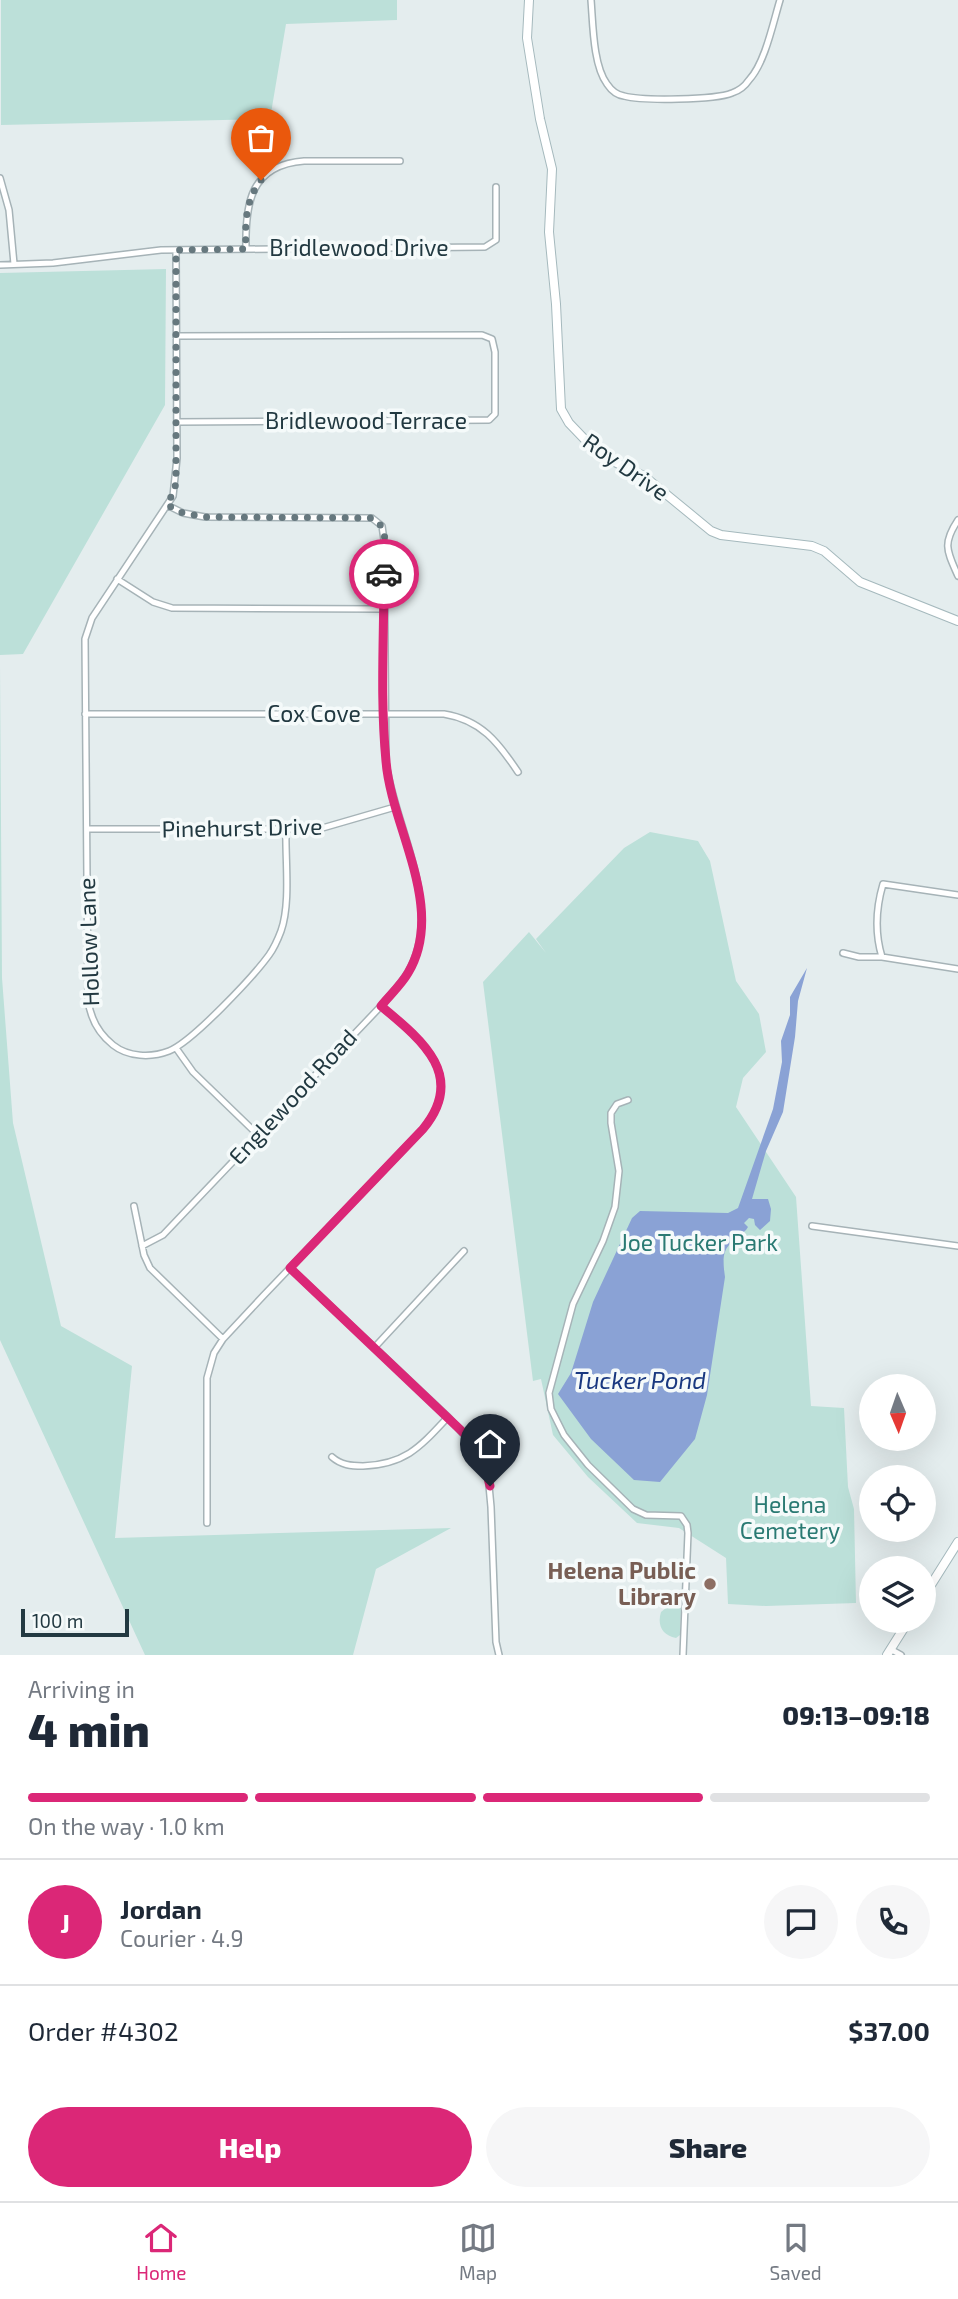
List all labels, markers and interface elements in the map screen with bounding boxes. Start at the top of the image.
pin [231,108,291,180]
icon: bag [242,119,280,157]
street label: Bridlewood Drive [269,233,449,261]
street label: Bridlewood Terrace [265,406,467,434]
street label: Roy Drive [578,426,675,506]
courier [349,539,419,609]
icon: car [365,555,403,593]
street label: Cox Cove [267,699,361,727]
street label: Pinehurst Drive [161,812,323,842]
street label: Hollow Lane [72,877,104,1007]
street label: Englewood Road [223,1023,362,1170]
park label: Joe Tucker Park [620,1228,778,1256]
water label: Tucker Pond [574,1365,706,1394]
north arrow [859,1374,936,1451]
map controls [859,1374,936,1633]
pin [460,1414,520,1486]
icon: home [471,1425,509,1463]
button: locate [859,1465,936,1542]
park label: Helena Cemetery [740,1490,840,1544]
place label: Helena Public Library [548,1556,696,1610]
button: layers [859,1556,936,1633]
marker: Helena Public Library [702,1576,718,1592]
scale bar [21,1606,130,1638]
text: 100 m [32,1609,83,1632]
text: Arriving in [28,1675,135,1703]
text: 09:13–09:18 [782,1699,930,1730]
text: 4 min [28,1701,150,1756]
text: On the way · 1.0 km [28,1812,225,1840]
button: chat [764,1885,838,1959]
button: phone [856,1885,930,1959]
text: Jordan [120,1893,202,1924]
text: J [60,1907,70,1938]
text: Courier · 4.9 [120,1924,244,1952]
text: Order #4302 [28,2015,179,2046]
text: $37.00 [848,2015,930,2046]
button: Help [28,2107,472,2187]
button: Share [486,2107,930,2187]
tab: Home [136,2219,187,2284]
tab: Map [459,2219,497,2284]
tab: Saved [770,2219,822,2284]

